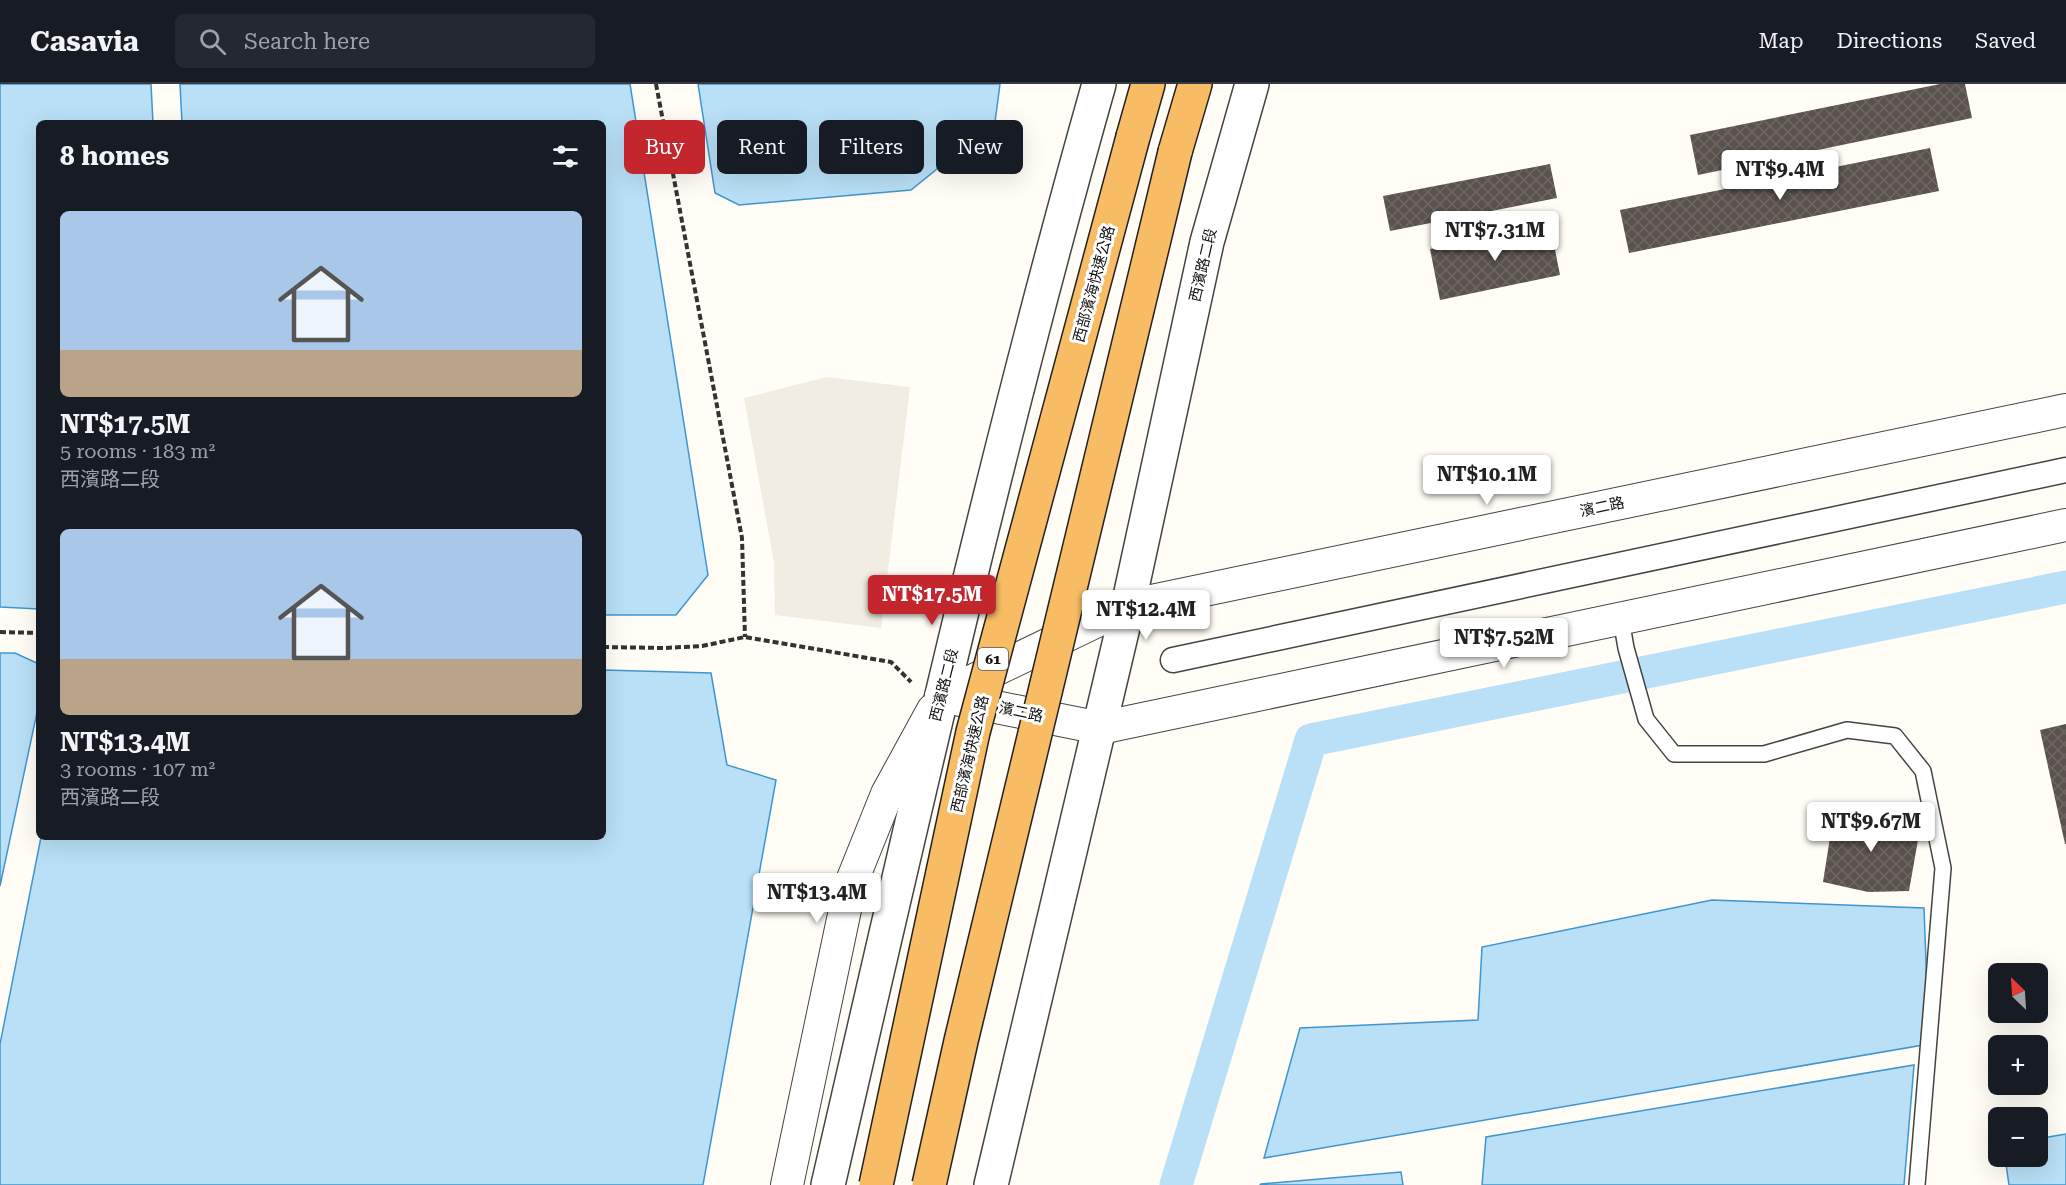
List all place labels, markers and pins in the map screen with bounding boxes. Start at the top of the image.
pin: NT$9.4M [1725,150,1835,201]
pin: NT$7.31M [1433,211,1557,262]
pin: NT$10.1M [1425,455,1549,506]
pin: NT$17.5M [870,575,994,626]
pin: NT$12.4M [1084,590,1208,641]
pin: NT$7.52M [1442,618,1566,669]
pin: NT$9.67M [1809,802,1933,853]
pin: NT$13.4M [755,873,879,924]

